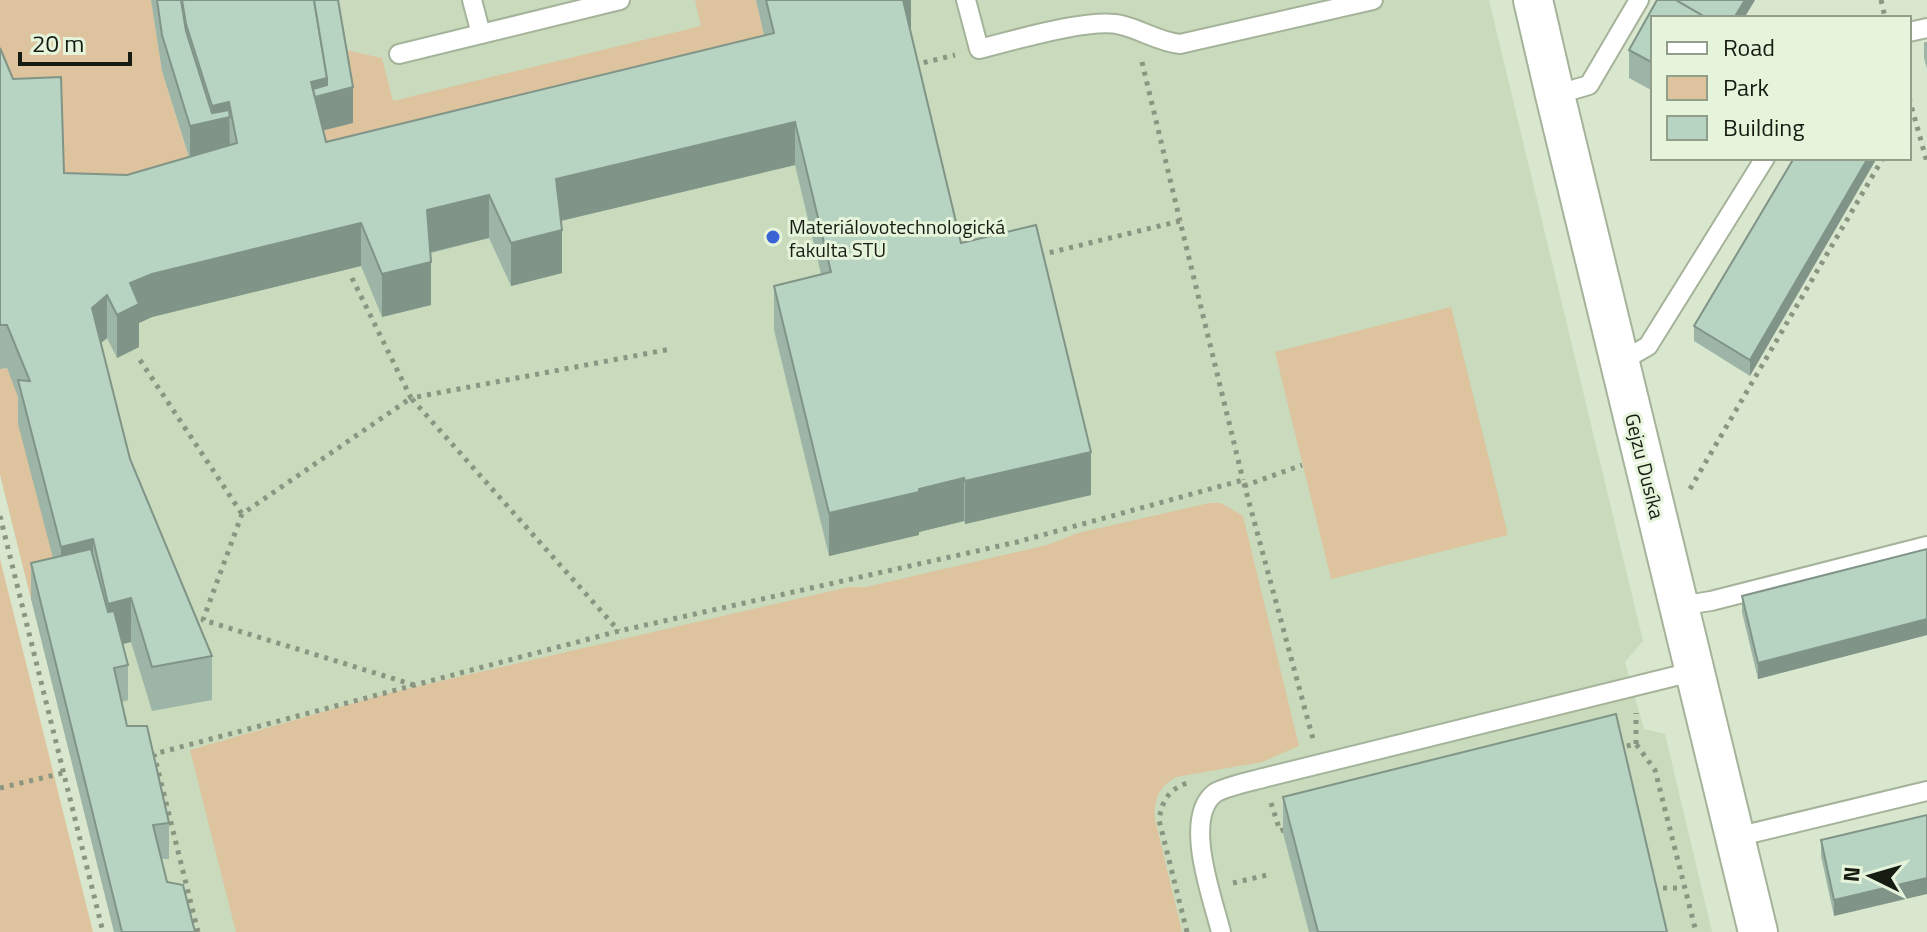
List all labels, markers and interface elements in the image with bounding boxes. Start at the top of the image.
scale bar [20,16,130,66]
legend [1651,16,1911,160]
text: 20 m [32,25,84,61]
text: Road [1723,29,1775,65]
text: Park [1723,69,1769,105]
text: Building [1723,109,1805,145]
place label: Materiálovotechnologická fakulta STU [789,211,1005,265]
marker: Materiálovotechnologická fakulta STU [764,228,782,246]
street label: Gejzu Dusíka [1617,410,1673,522]
north arrow [1831,836,1911,916]
text: N [1833,865,1869,883]

